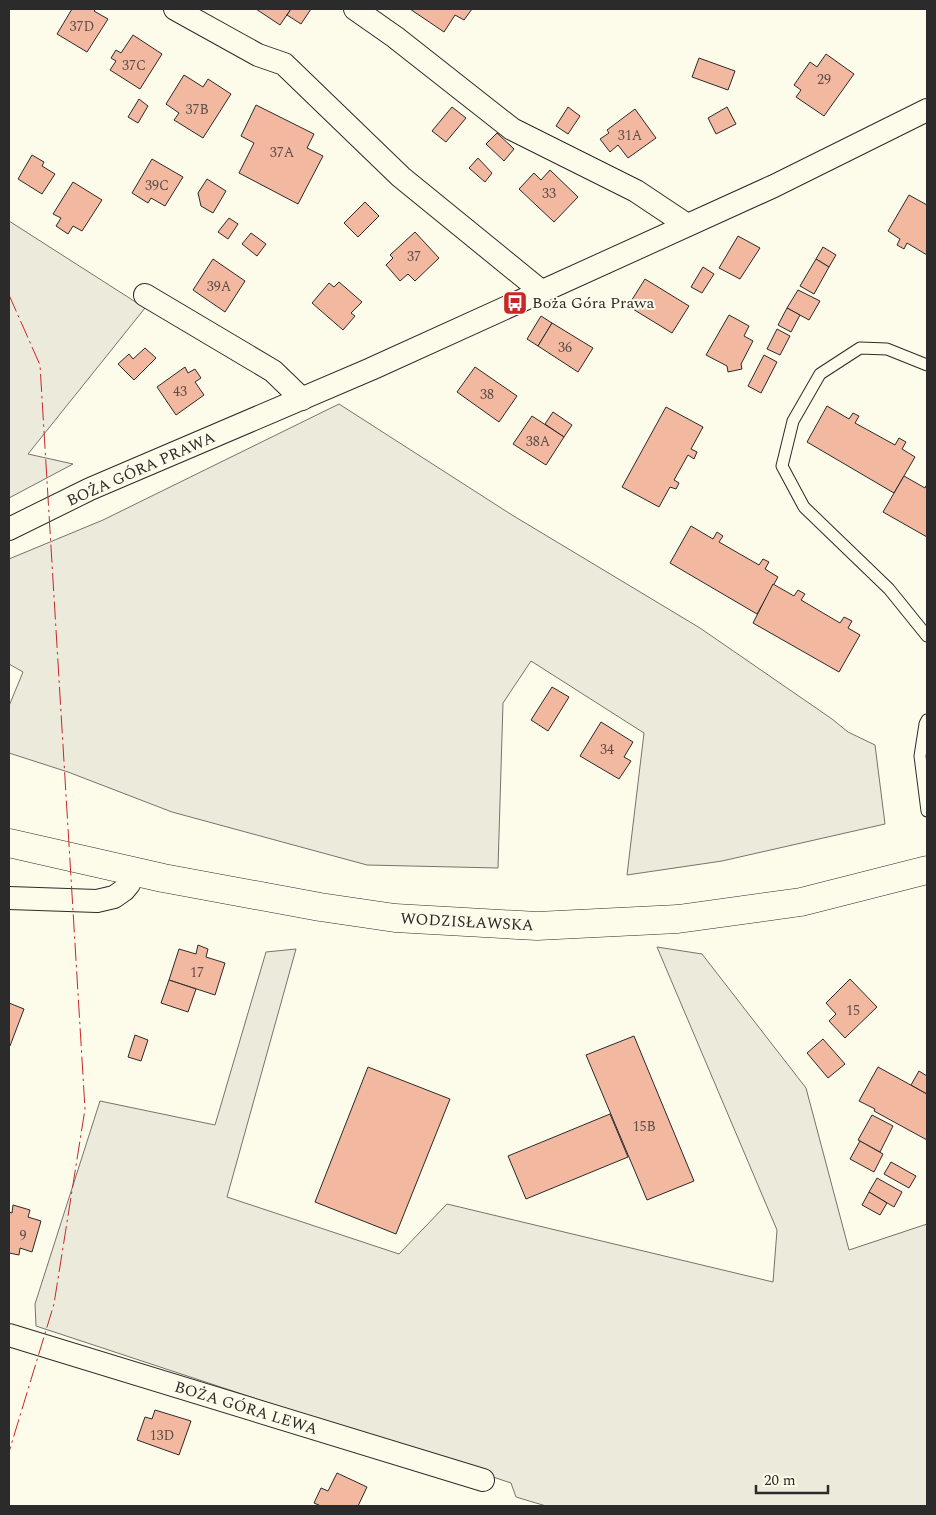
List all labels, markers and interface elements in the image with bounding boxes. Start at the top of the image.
house number: 37D [70,16,94,37]
house number: 37C [122,55,146,76]
house number: 29 [817,69,831,90]
house number: 37B [185,99,209,120]
house number: 31A [618,125,643,146]
house number: 37A [270,142,295,163]
house number: 39C [145,175,169,196]
house number: 33 [542,183,556,204]
house number: 37 [407,246,421,267]
house number: 39A [207,276,232,297]
bus stop icon: Boża Góra Prawa [502,290,528,316]
place label: Boża Góra Prawa [532,291,654,315]
house number: 36 [558,337,572,358]
house number: 43 [173,381,187,402]
house number: 38 [480,384,494,405]
street label: BOŻA GÓRA PRAWA [63,425,219,513]
house number: 38A [526,431,551,452]
house number: 34 [600,739,614,760]
street label: WODZISŁAWSKA [400,907,534,937]
house number: 17 [190,962,204,983]
house number: 15 [846,1000,860,1021]
house number: 15B [632,1116,656,1137]
house number: 9 [20,1225,27,1246]
street label: BOŻA GÓRA LEWA [171,1375,321,1441]
house number: 13D [150,1425,174,1446]
scale bar [756,1462,828,1494]
text: 20 m [764,1469,796,1492]

